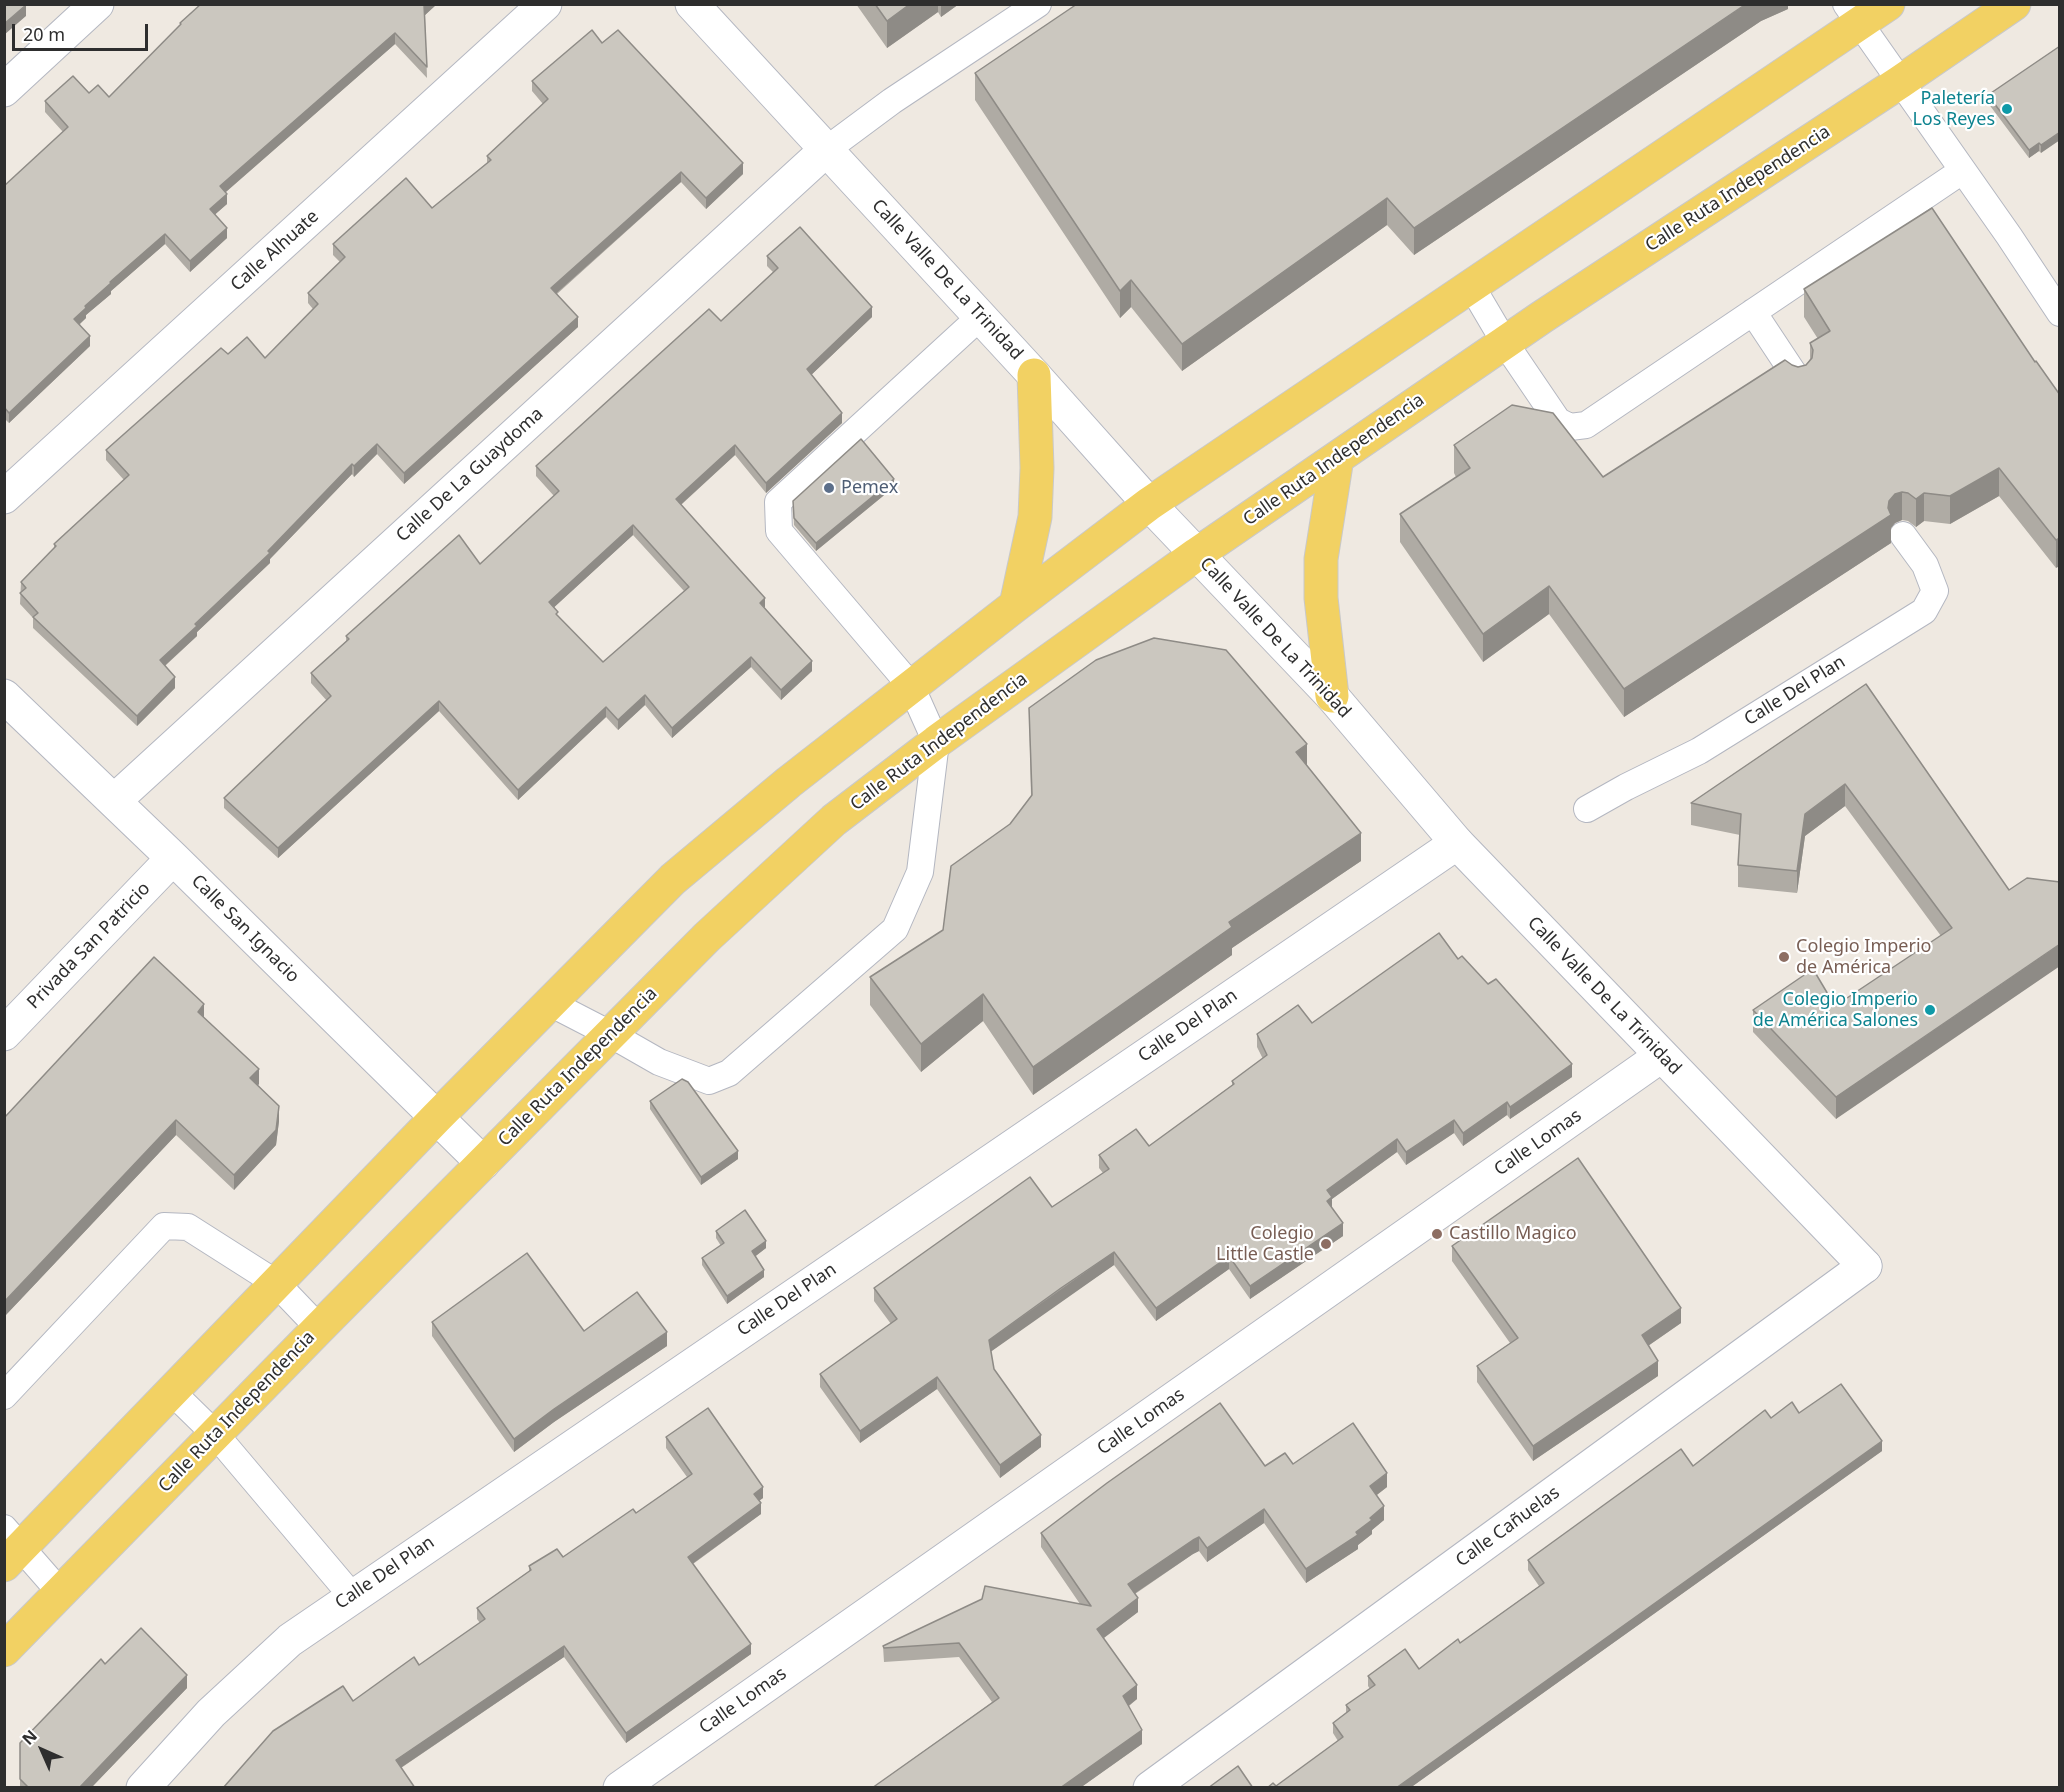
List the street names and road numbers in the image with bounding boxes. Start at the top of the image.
street label: Calle Ruta Independencia [1642,121,1834,257]
street label: Calle Valle De La Trinidad [867,195,1027,365]
street label: Calle Alhuate [227,206,323,296]
street label: Calle Ruta Independencia [1239,389,1429,531]
street label: Calle De La Guaydoma [392,403,548,547]
street label: Calle Valle De La Trinidad [1195,553,1355,723]
street label: Calle Del Plan [1741,651,1849,731]
street label: Calle Ruta Independencia [846,668,1032,816]
street label: Calle San Ignacio [186,870,304,988]
street label: Privada San Patricio [23,878,155,1014]
street label: Calle Valle De La Trinidad [1523,912,1685,1080]
street label: Calle Ruta Independencia [494,983,662,1151]
street label: Calle Del Plan [1134,985,1242,1067]
street label: Calle Lomas [1490,1105,1586,1181]
street label: Calle Del Plan [733,1259,841,1341]
street label: Calle Ruta Independencia [154,1327,320,1497]
street label: Calle Lomas [1093,1384,1189,1460]
street label: Calle Cañuelas [1452,1482,1564,1572]
street label: Calle Del Plan [331,1532,439,1614]
street label: Calle Lomas [695,1663,791,1739]

